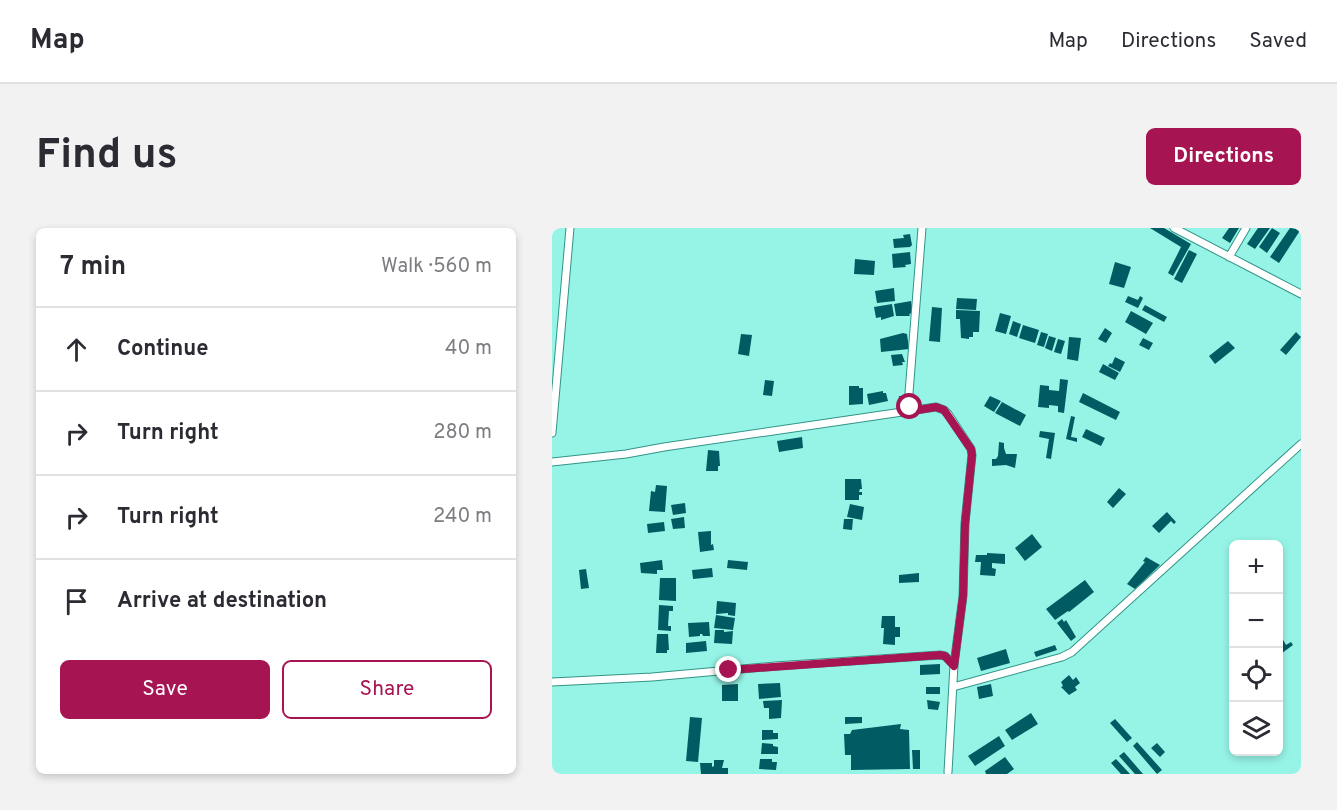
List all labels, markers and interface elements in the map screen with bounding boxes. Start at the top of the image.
text: Map [30,23,85,59]
text: Map [1048,28,1088,55]
text: Directions [1121,28,1216,55]
text: Saved [1249,28,1307,55]
button: Directions [1146,128,1301,185]
text: Find us [36,130,177,183]
text: 7 min [60,251,126,284]
text: Walk · 560 m [381,254,492,280]
icon: ahead [60,333,93,366]
text: Continue [117,336,208,363]
text: 40 m [445,336,492,362]
route start [896,393,922,419]
icon: right [60,417,93,450]
text: Turn right [117,420,219,447]
text: 280 m [433,420,492,446]
icon: right [60,501,93,534]
text: Turn right [117,504,219,531]
text: 240 m [433,504,492,530]
map controls [1229,540,1283,756]
button: + [1229,540,1283,594]
icon: arrive [60,585,93,618]
text: Arrive at destination [117,588,327,615]
button: − [1229,594,1283,648]
button: locate [1229,648,1283,702]
route end [715,656,741,682]
button: Save [60,660,270,719]
button: Share [282,660,492,719]
button: layers [1229,702,1283,756]

